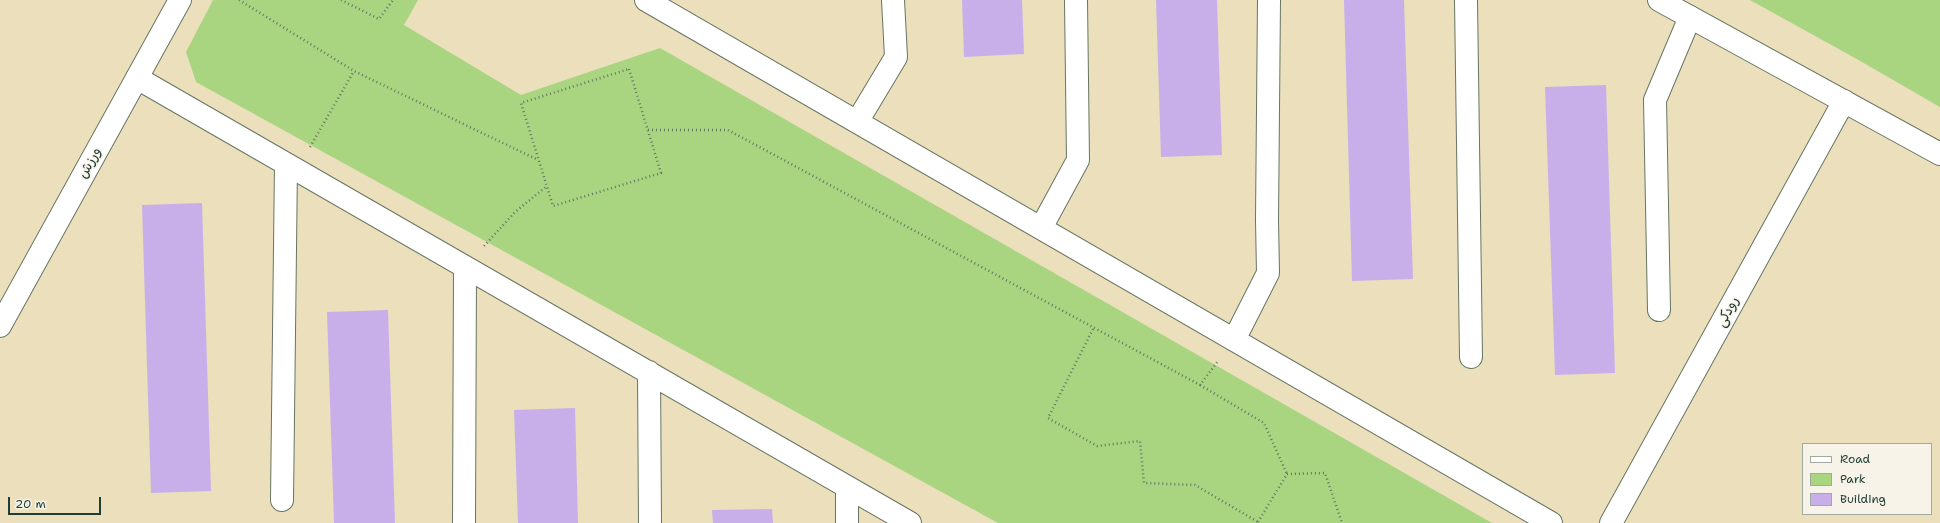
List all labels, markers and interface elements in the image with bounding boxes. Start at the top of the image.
street label: ورزش [75,145,105,181]
street label: رودکی [1713,294,1743,330]
legend [1802,443,1932,515]
text: Road [1840,451,1870,467]
text: Park [1840,471,1866,487]
scale bar [10,489,103,515]
text: Building [1840,491,1886,507]
text: 20 m [15,496,46,512]

